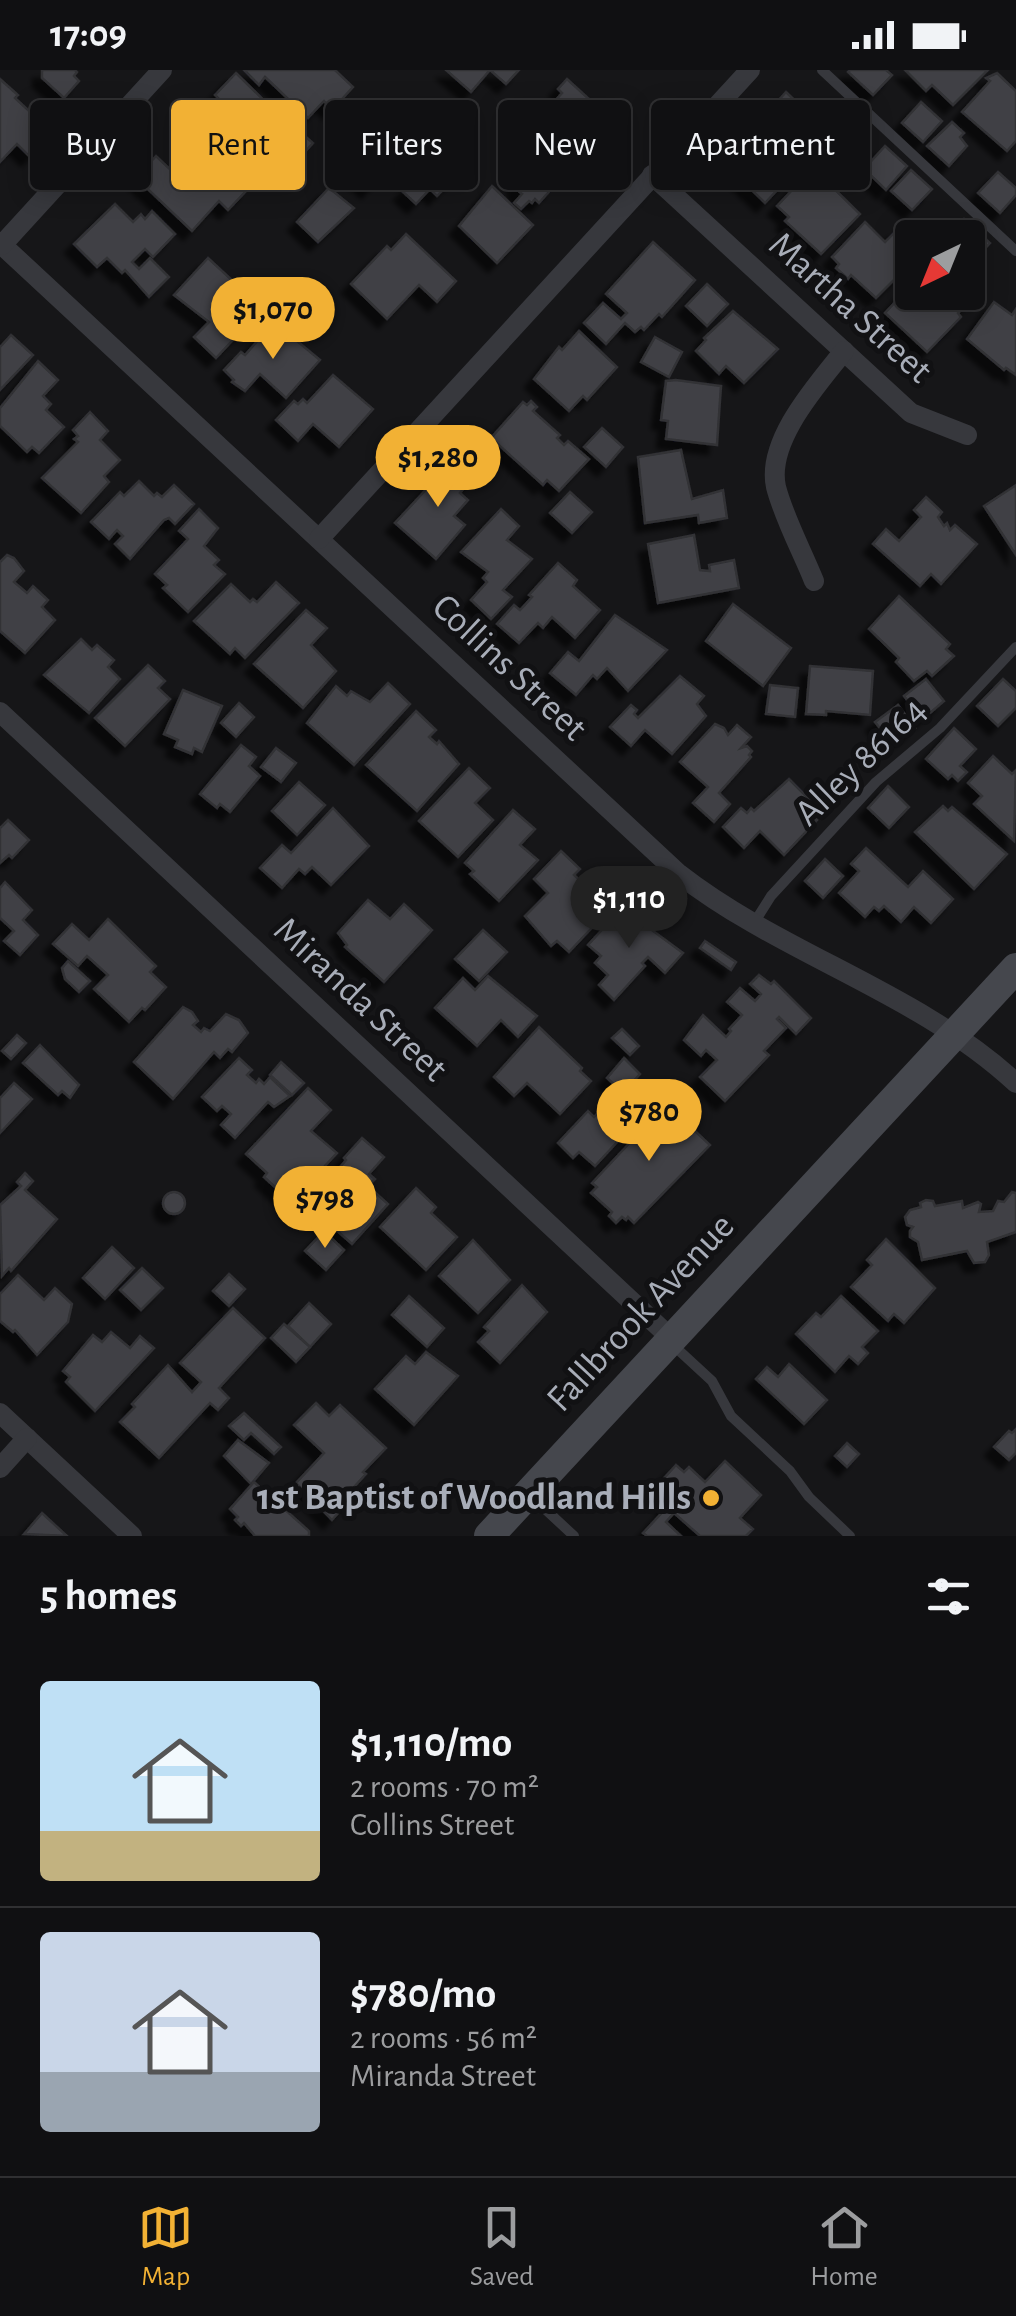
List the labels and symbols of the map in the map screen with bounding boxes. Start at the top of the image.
north arrow [895,220,985,310]
street label: Martha Street [761,226,939,390]
pin: $1,070 [192,277,354,362]
pin: $1,280 [357,425,519,510]
street label: Collins Street [425,588,593,748]
street label: Alley 86164 [788,691,934,833]
pin: $1,110 [548,866,710,951]
street label: Miranda Street [266,911,454,1089]
pin: $780 [590,1079,708,1164]
pin: $798 [266,1166,384,1251]
street label: Fallbrook Avenue [540,1207,742,1419]
place label: 1st Baptist of Woodland Hills [257,1479,691,1517]
marker: 1st Baptist of Woodland Hills [700,1487,722,1509]

